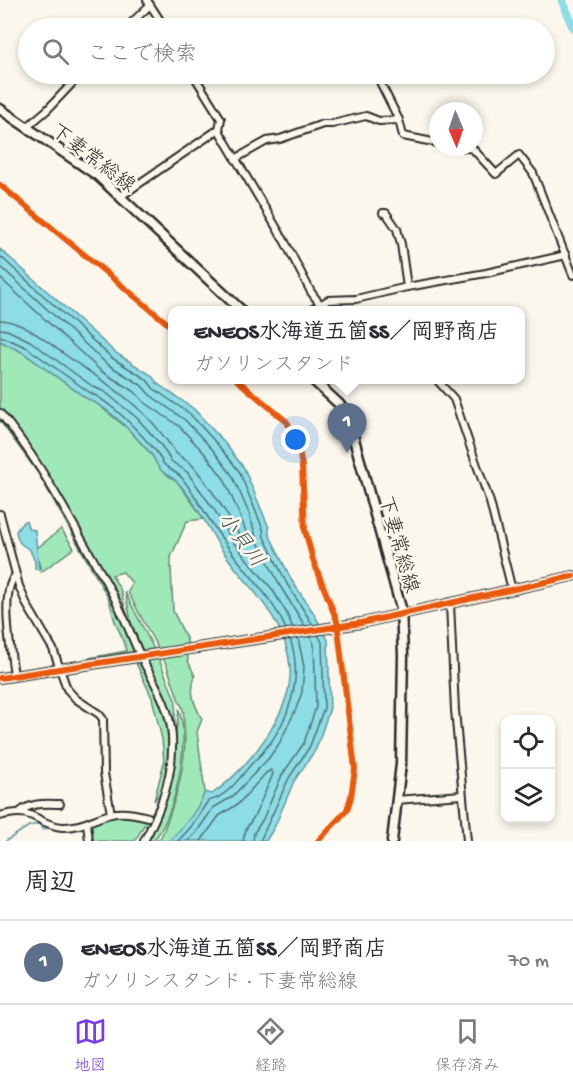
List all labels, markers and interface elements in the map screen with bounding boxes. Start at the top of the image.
search box [18,18,555,84]
icon: search [39,35,72,68]
text: ここで検索 [87,43,197,69]
north arrow [429,102,483,156]
street label: 下妻常総線 [45,119,140,199]
popup [168,306,525,384]
text: ENEOS水海道五箇SS／岡野商店 [194,321,499,347]
text: ガソリンスタンド [194,355,354,378]
pin: 1 [328,404,366,453]
your location [281,425,310,454]
street label: 下妻常総線 [372,493,423,596]
water label: 小貝川 [210,508,269,574]
map controls [501,715,555,823]
button: locate [501,715,555,769]
button: layers [501,769,555,823]
text: 周辺 [24,870,76,901]
text: ENEOS水海道五箇SS／岡野商店 [81,938,387,964]
text: 1 [39,951,48,974]
text: 70 m [508,951,549,974]
text: ガソリンスタンド · 下妻常総線 [81,972,357,995]
tab: 地図 [74,1015,107,1077]
tab: 経路 [254,1015,287,1077]
tab: 保存済み [435,1015,499,1077]

